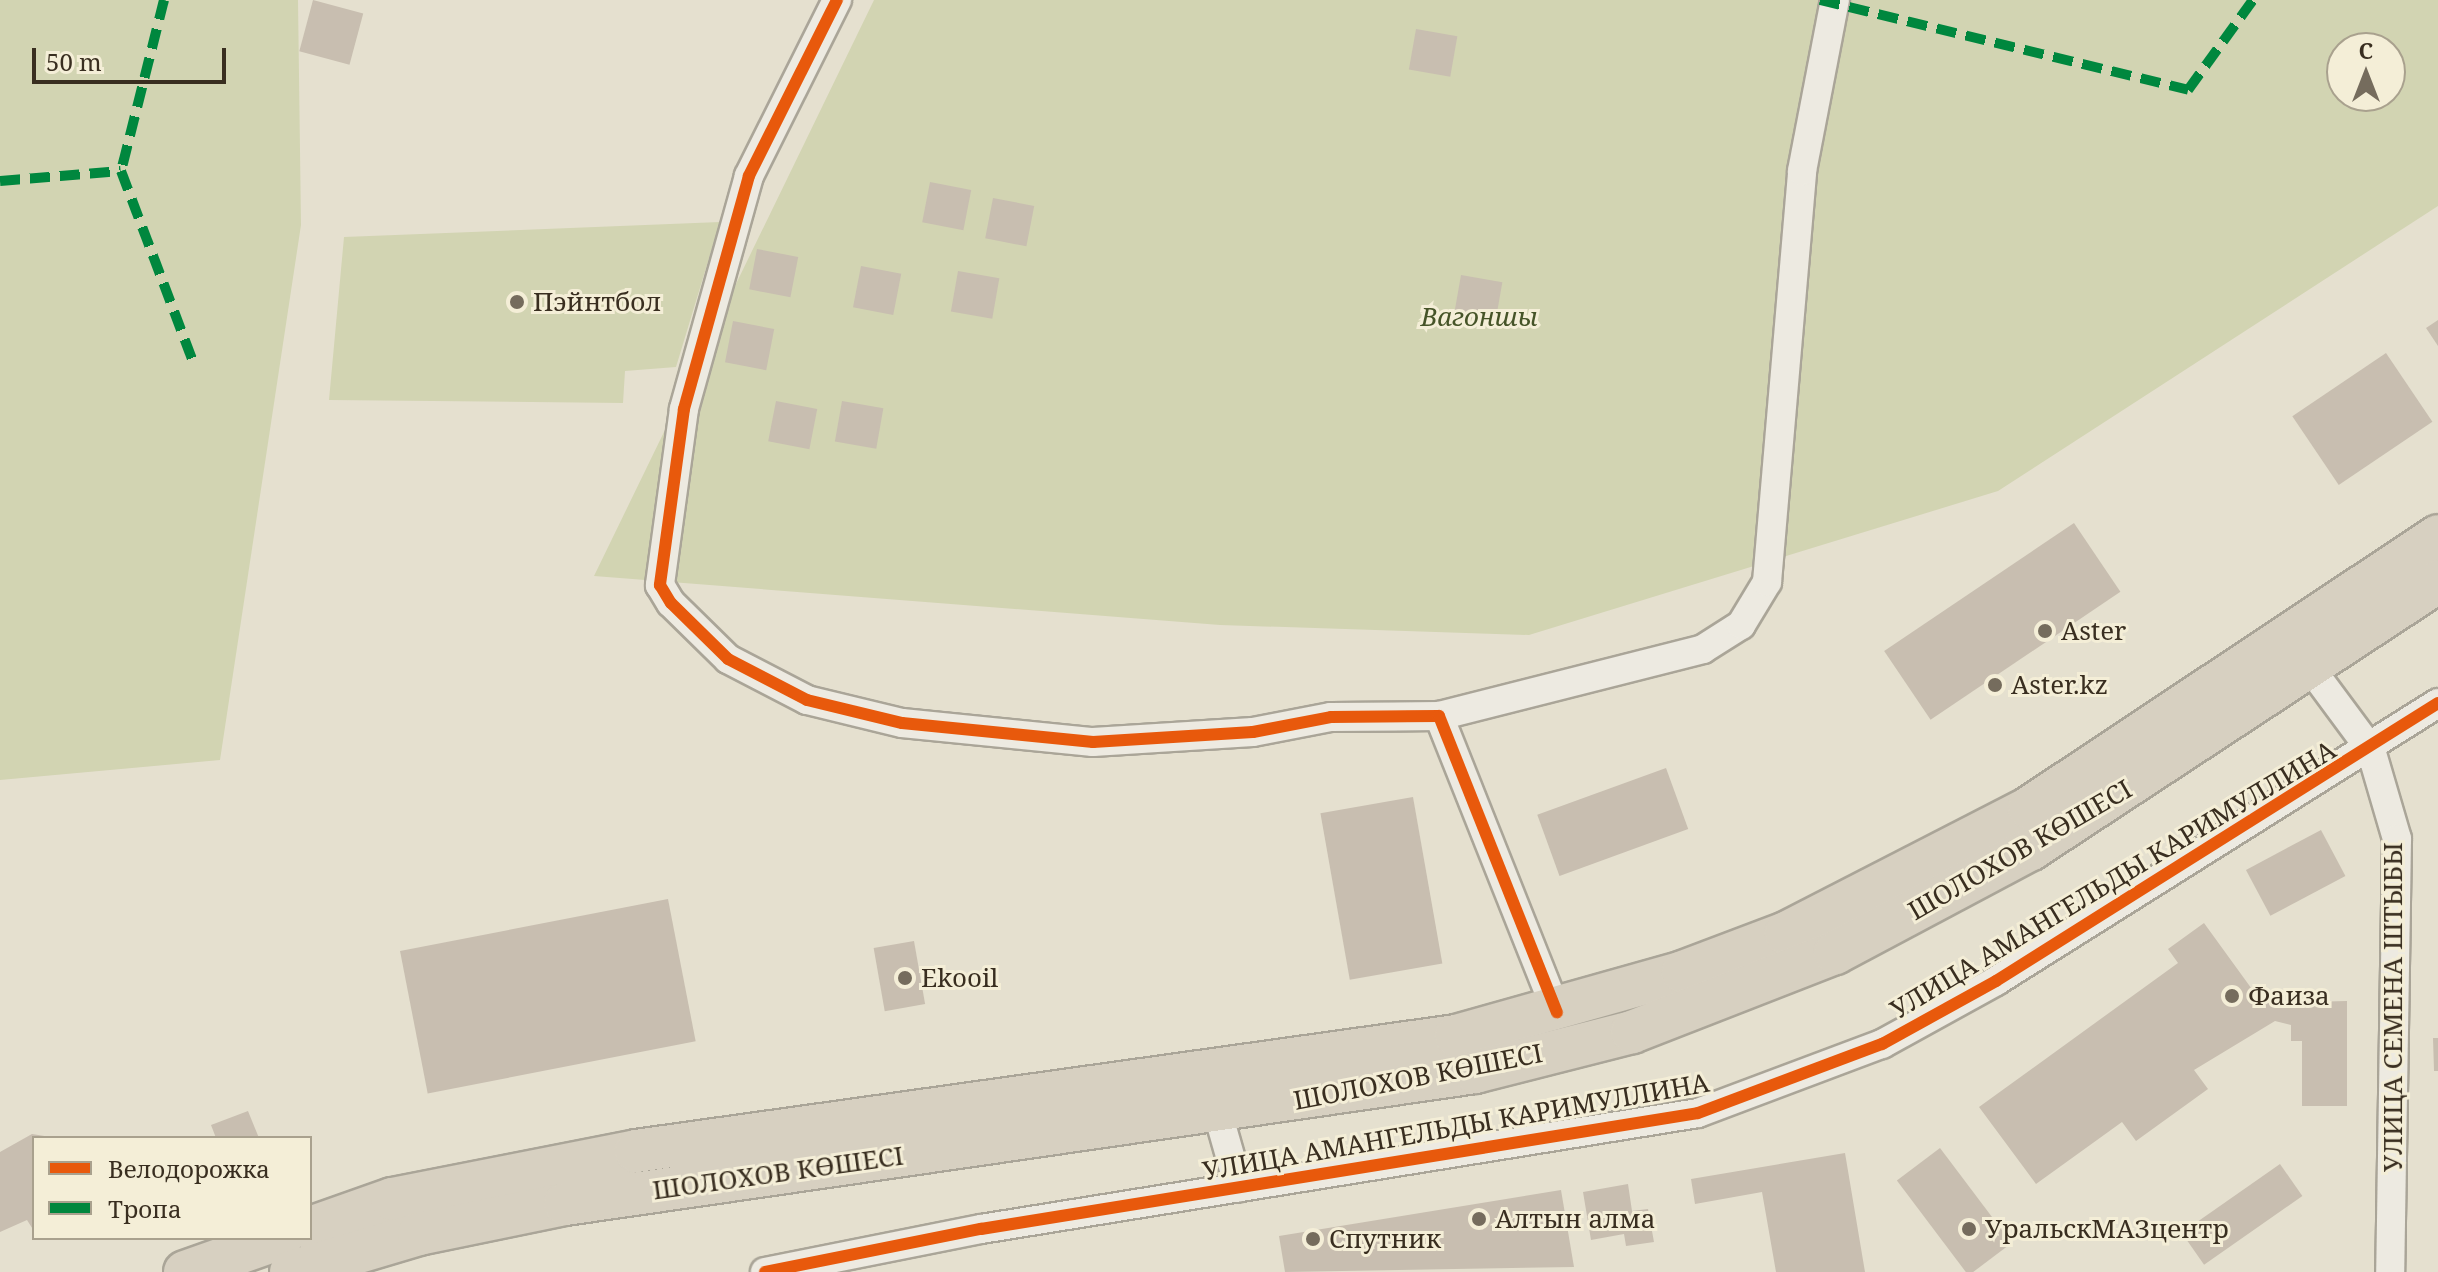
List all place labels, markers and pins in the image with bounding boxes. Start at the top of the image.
place label: Пэйнтбол [533,286,661,318]
marker: Пэйнтбол [508,293,526,311]
place label: Aster [2061,615,2126,647]
marker: Aster [2036,622,2054,640]
place label: Aster.kz [2011,669,2108,701]
marker: Aster.kz [1986,676,2004,694]
place label: Ekooil [921,962,998,994]
marker: Ekooil [896,969,914,987]
place label: Фаиза [2248,980,2330,1012]
marker: Фаиза [2223,987,2241,1005]
place label: Алтын алма [1495,1203,1656,1235]
marker: Алтын алма [1470,1210,1488,1228]
place label: УральскМАЗцентр [1985,1213,2229,1245]
marker: УральскМАЗцентр [1960,1220,1978,1238]
place label: Спутник [1329,1223,1441,1255]
marker: Спутник [1304,1230,1322,1248]

